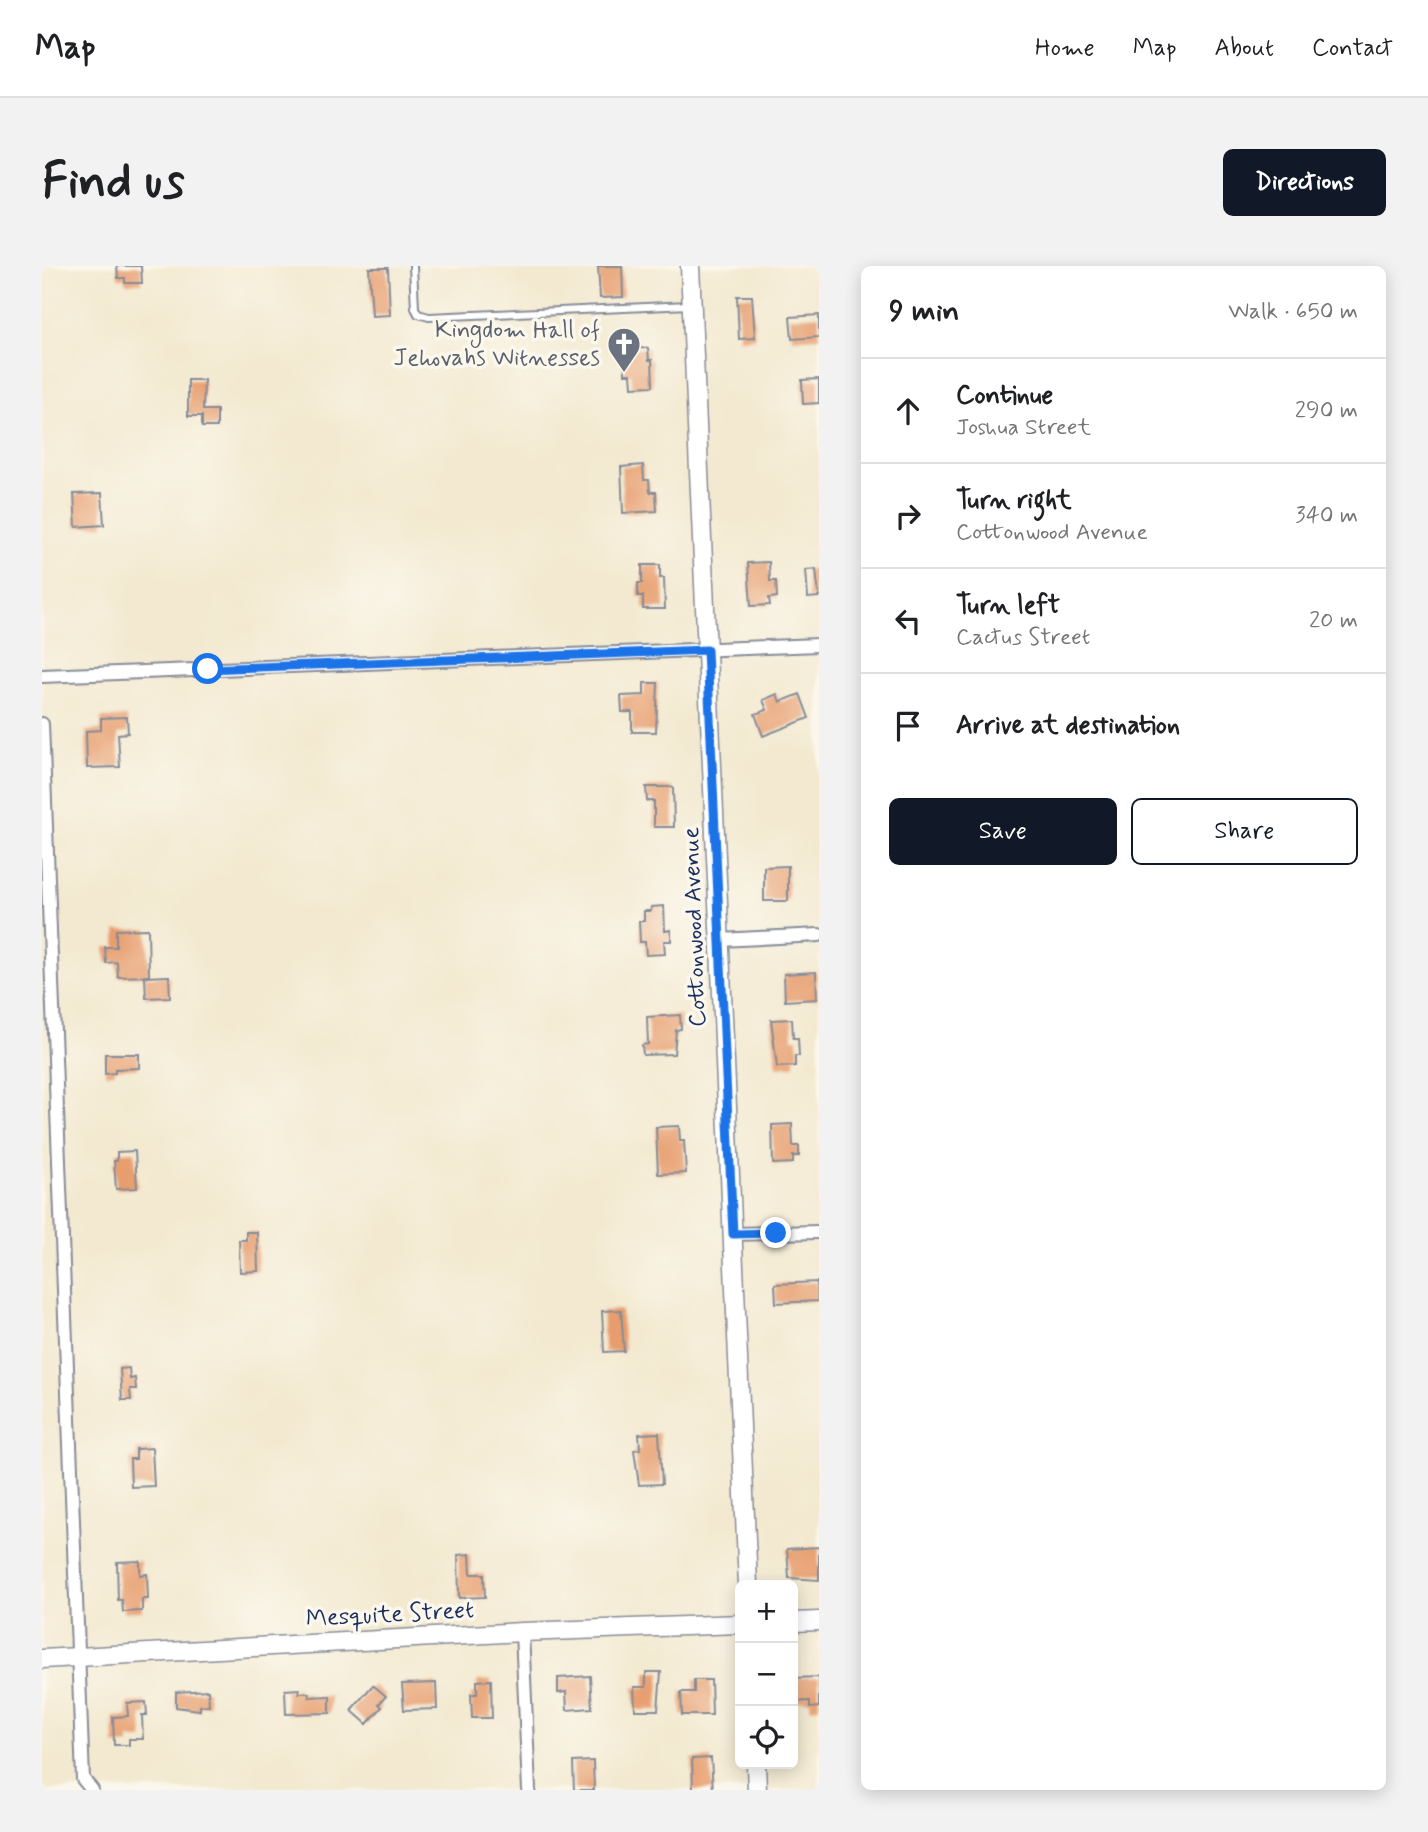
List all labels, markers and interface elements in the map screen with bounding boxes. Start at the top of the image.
text: Map [35,26,95,70]
text: Home [1035,33,1095,64]
text: Map [1133,33,1177,64]
text: About [1215,33,1274,64]
text: Contact [1312,33,1393,64]
button: Directions [1223,149,1386,216]
text: Find us [42,150,185,215]
text: 9 min [889,292,959,331]
text: Walk · 650 m [1228,297,1358,327]
place label: Kingdom Hall of Jehovahs Witnesses [393,315,600,374]
church icon: Kingdom Hall of Jehovahs Witnesses [605,325,643,374]
text: Continue [956,379,1053,413]
icon: ahead [889,392,927,430]
text: 290 m [1295,396,1358,426]
text: Joshua Street [956,413,1091,443]
text: Turn right [956,484,1072,518]
icon: right [889,497,927,535]
text: 340 m [1295,501,1358,531]
text: Cottonwood Avenue [956,518,1148,548]
text: Turn left [956,589,1060,623]
icon: left [889,602,927,640]
text: 20 m [1309,606,1358,636]
text: Cactus Street [956,623,1090,653]
route start [192,653,223,684]
icon: arrive [889,707,927,745]
text: Arrive at destination [956,709,1180,743]
button: Save [889,798,1117,865]
button: Share [1131,798,1358,865]
street label: Cottonwood Avenue [676,826,714,1028]
route end [760,1217,791,1248]
map controls [735,1580,798,1769]
button: + [735,1580,798,1643]
street label: Mesquite Street [305,1595,475,1635]
button: − [735,1643,798,1706]
button: locate [735,1706,798,1769]

